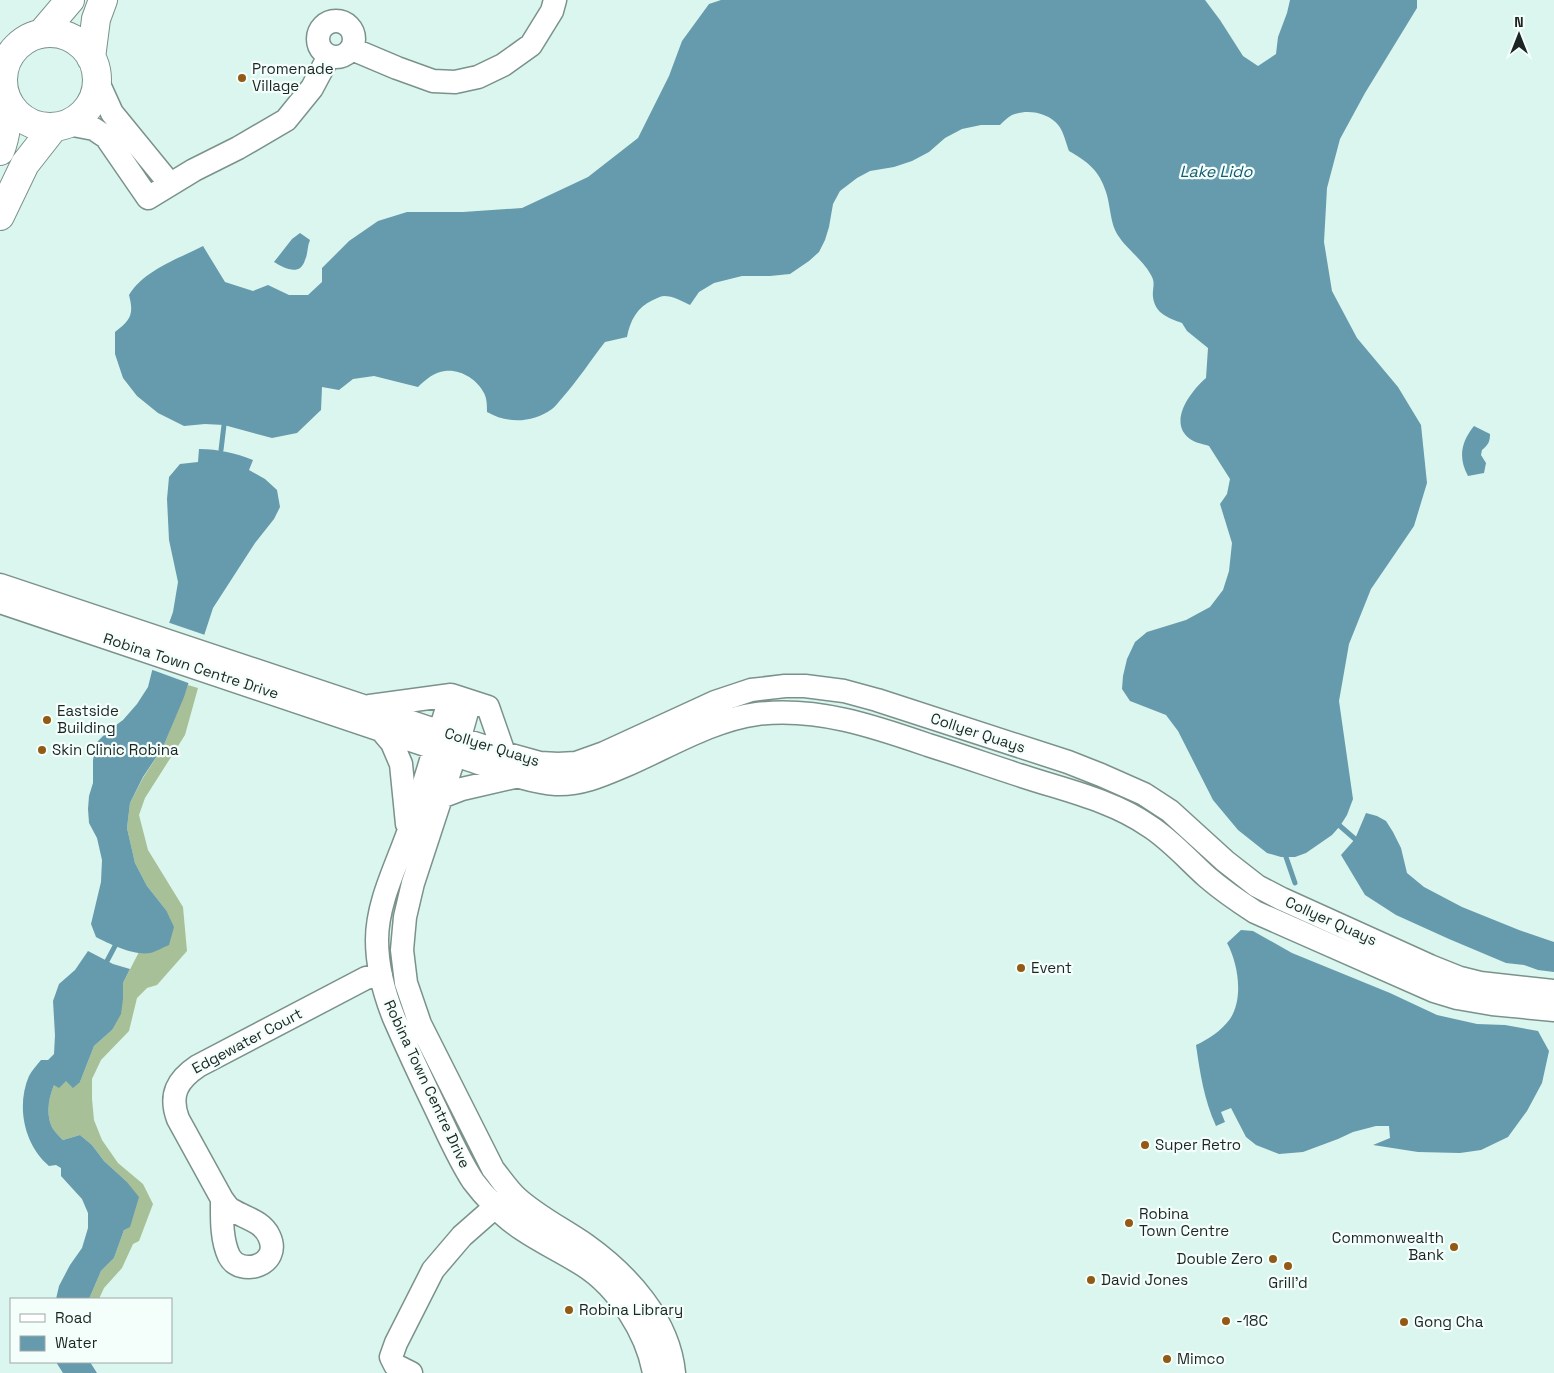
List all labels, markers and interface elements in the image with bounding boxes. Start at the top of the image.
north arrow [1494,10,1544,60]
text: N [1514,13,1524,31]
place label: Promenade Village [252,59,334,95]
marker: Promenade Village [236,72,248,84]
water label: Lake Lido [1180,161,1253,182]
street label: Robina Town Centre Drive [101,628,281,703]
place label: Eastside Building [57,701,119,737]
street label: Collyer Quays [928,708,1028,757]
marker: Eastside Building [41,714,53,726]
street label: Collyer Quays [442,723,542,770]
place label: Skin Clinic Robina [52,740,179,759]
marker: Skin Clinic Robina [36,744,48,756]
street label: Collyer Quays [1282,892,1380,949]
place label: Event [1031,958,1072,977]
marker: Event [1015,962,1027,974]
street label: Robina Town Centre Drive [380,997,475,1171]
street label: Edgewater Court [188,1003,305,1078]
place label: Super Retro [1155,1135,1241,1154]
marker: Super Retro [1139,1139,1151,1151]
place label: Robina Town Centre [1139,1204,1229,1240]
marker: Robina Town Centre [1123,1217,1135,1229]
place label: Commonwealth Bank [1332,1228,1444,1264]
marker: Commonwealth Bank [1448,1241,1460,1253]
place label: Double Zero [1177,1249,1263,1268]
marker: Double Zero [1267,1253,1279,1265]
marker: Grill'd [1282,1260,1294,1272]
place label: David Jones [1101,1270,1188,1289]
place label: Grill'd [1268,1273,1308,1292]
marker: David Jones [1085,1274,1097,1286]
legend [10,1298,172,1363]
place label: Robina Library [579,1300,683,1319]
marker: Robina Library [563,1304,575,1316]
text: Road [55,1308,92,1327]
place label: -18C [1236,1311,1268,1330]
place label: Gong Cha [1414,1312,1484,1331]
marker: -18C [1220,1315,1232,1327]
marker: Gong Cha [1398,1316,1410,1328]
text: Water [55,1333,98,1352]
place label: Mimco [1177,1349,1225,1368]
marker: Mimco [1161,1353,1173,1365]

